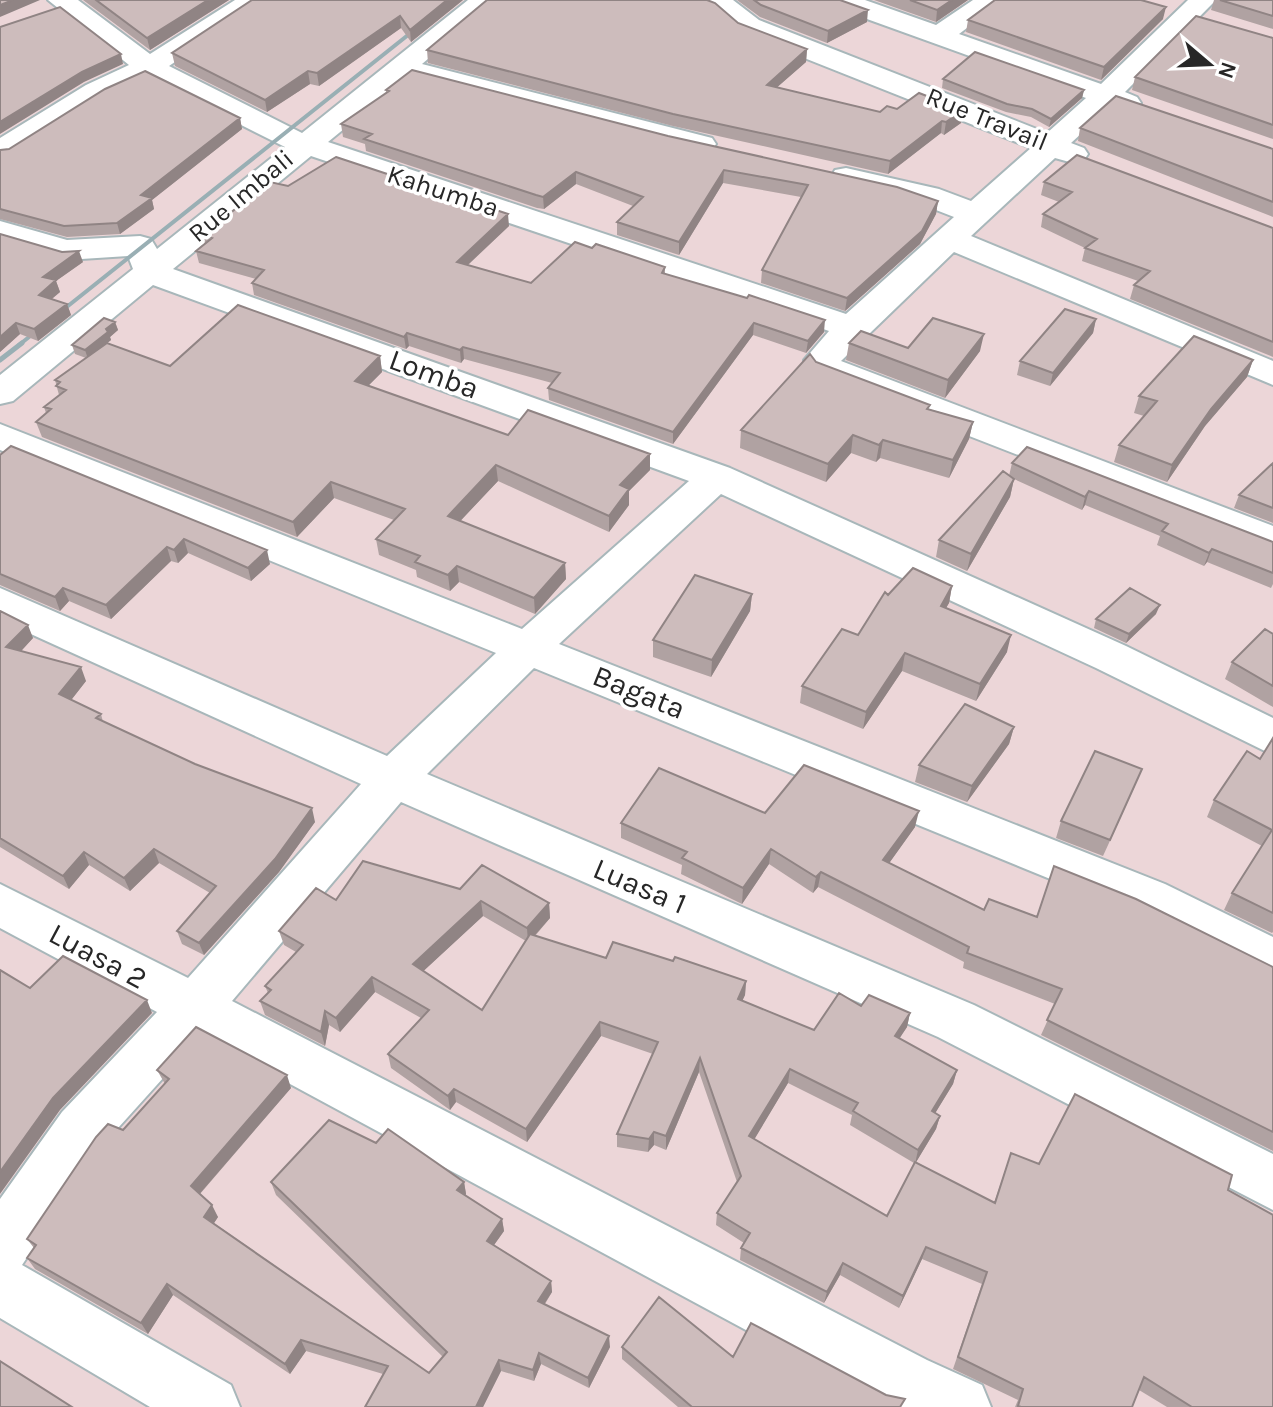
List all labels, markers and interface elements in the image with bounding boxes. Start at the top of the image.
north arrow [1169,24,1249,104]
text: N [1212,58,1242,82]
street label: Rue Travail [922,81,1052,157]
street label: Rue Imbali [182,143,300,249]
street label: Kahumba [383,158,503,224]
street label: Lomba [384,341,484,407]
street label: Bagata [588,657,690,727]
street label: Luasa 1 [588,850,692,922]
street label: Luasa 2 [43,915,153,997]

